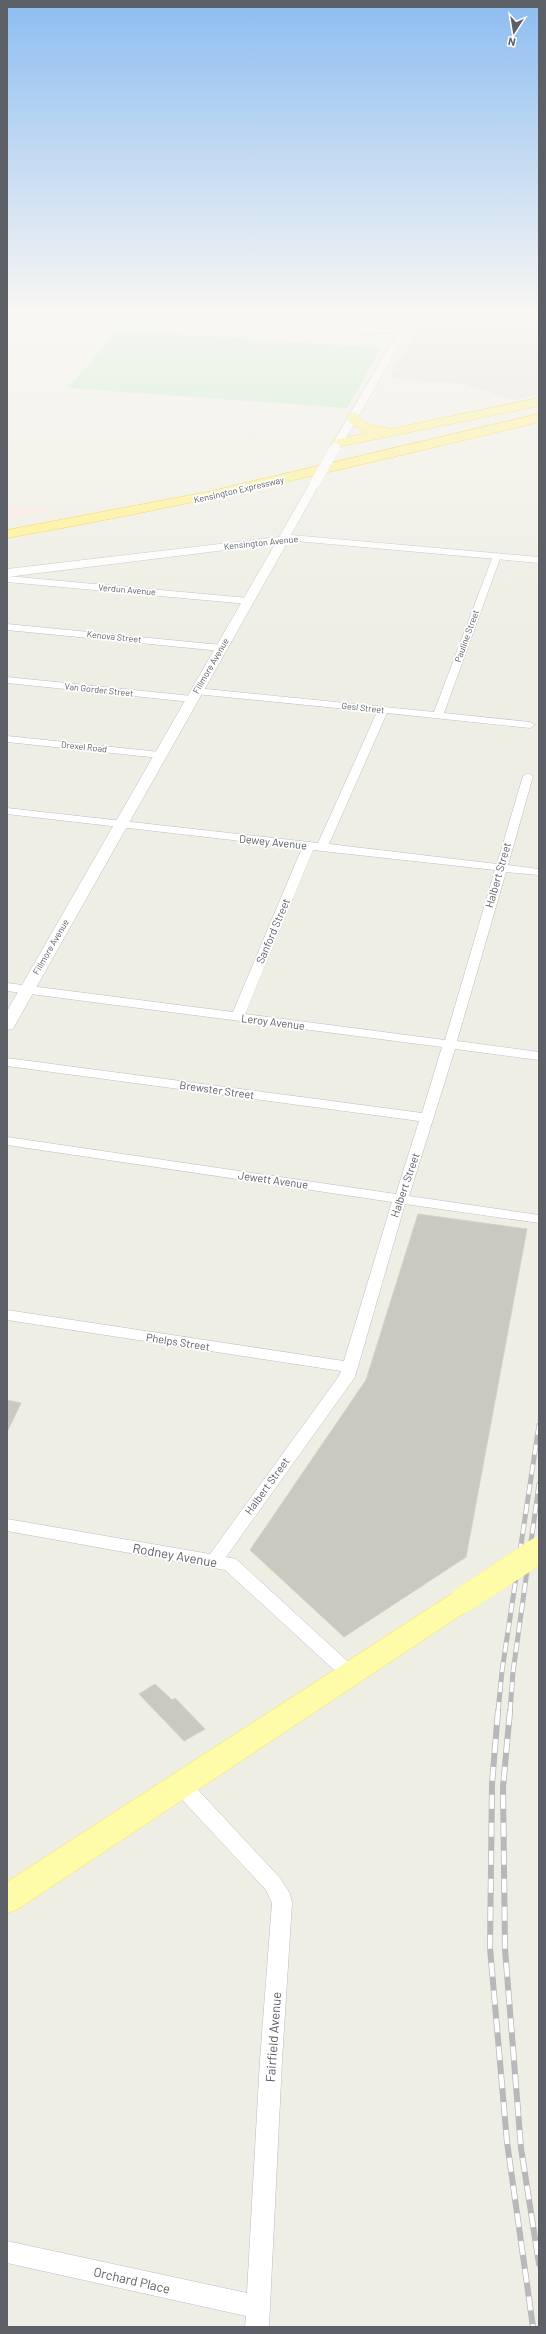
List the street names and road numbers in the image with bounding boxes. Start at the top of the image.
street label: Kensington Expressway [193,474,285,505]
street label: Kensington Avenue [223,533,299,552]
street label: Verdun Avenue [98,582,157,598]
street label: Pauline Street [452,608,481,664]
street label: Kenova Street [86,628,142,645]
street label: Fillmore Avenue [190,636,231,695]
street label: Van Gorder Street [64,680,134,699]
street label: Gesl Street [341,700,385,715]
street label: Drexel Road [61,739,108,754]
street label: Dewey Avenue [238,831,308,852]
street label: Halbert Street [482,841,513,909]
street label: Sanford Street [253,896,292,965]
street label: Fillmore Avenue [30,917,71,976]
street label: Leroy Avenue [240,1011,306,1032]
street label: Brewster Street [179,1078,255,1101]
street label: Halbert Street [387,1151,422,1219]
street label: Jewett Avenue [237,1168,309,1191]
street label: Phelps Street [145,1330,211,1353]
street label: Halbert Street [241,1455,292,1517]
street label: Rodney Avenue [131,1540,219,1570]
street label: Fairfield Avenue [262,1991,284,2083]
street label: Orchard Place [92,2263,172,2297]

